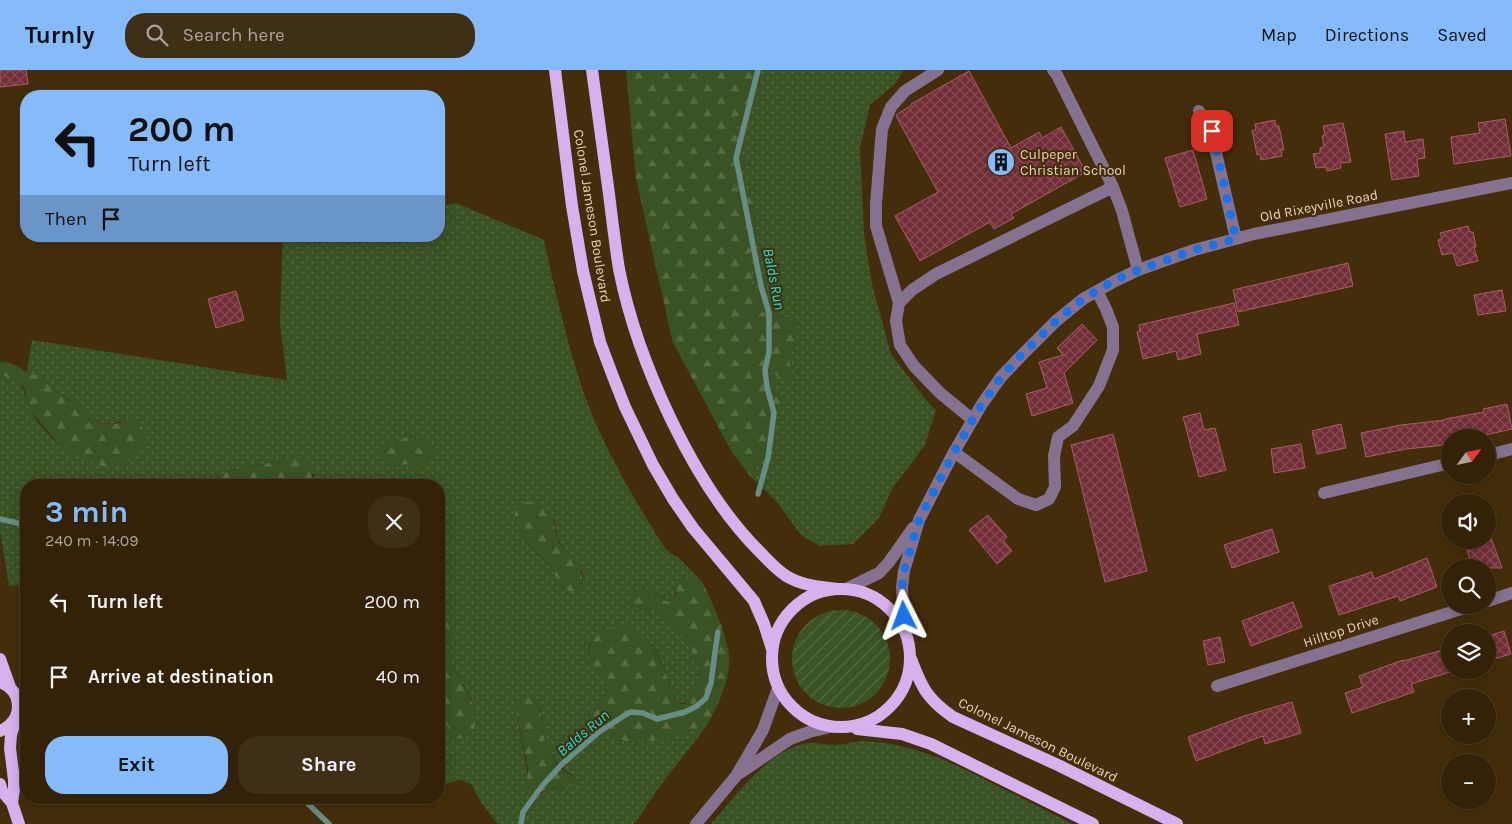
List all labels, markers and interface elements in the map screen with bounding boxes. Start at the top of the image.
search box [125,13,475,58]
text: Turnly [25,21,95,49]
icon: search [143,21,171,49]
text: Search here [183,24,285,46]
text: Map [1261,24,1297,46]
text: Directions [1325,24,1409,46]
text: Saved [1437,24,1487,46]
text: 200 m [128,109,236,150]
icon: left [45,110,110,175]
pin [1191,110,1233,152]
icon: arrive [1198,117,1226,145]
street label: Colonel Jameson Boulevard [570,128,614,304]
place label: Culpeper Christian School [1020,146,1126,179]
building icon: Culpeper Christian School [986,147,1016,177]
text: Turn left [128,151,211,177]
street label: Old Rixeyville Road [1258,186,1380,226]
icon: arrive [97,205,125,233]
text: Then [45,208,87,230]
water label: Balds Run [759,247,789,311]
north arrow [1441,429,1496,484]
map controls [1441,429,1496,809]
text: 3 min [45,494,128,530]
button: sound [1441,494,1496,549]
button: close [368,496,420,548]
text: 240 m · 14:09 [45,531,139,550]
button: search [1441,559,1496,614]
icon: left [45,588,73,616]
position arrow [877,589,929,641]
text: Turn left [88,591,163,613]
text: 200 m [364,591,420,613]
street label: Hilltop Drive [1301,611,1381,651]
button: layers [1441,624,1496,679]
icon: arrive [45,663,73,691]
text: Arrive at destination [88,666,274,688]
text: 40 m [376,666,420,688]
button: + [1441,689,1496,744]
street label: Colonel Jameson Boulevard [956,694,1120,786]
water label: Balds Run [553,706,613,760]
button: Exit [45,736,228,794]
button: Share [238,736,420,794]
button: − [1441,754,1496,809]

